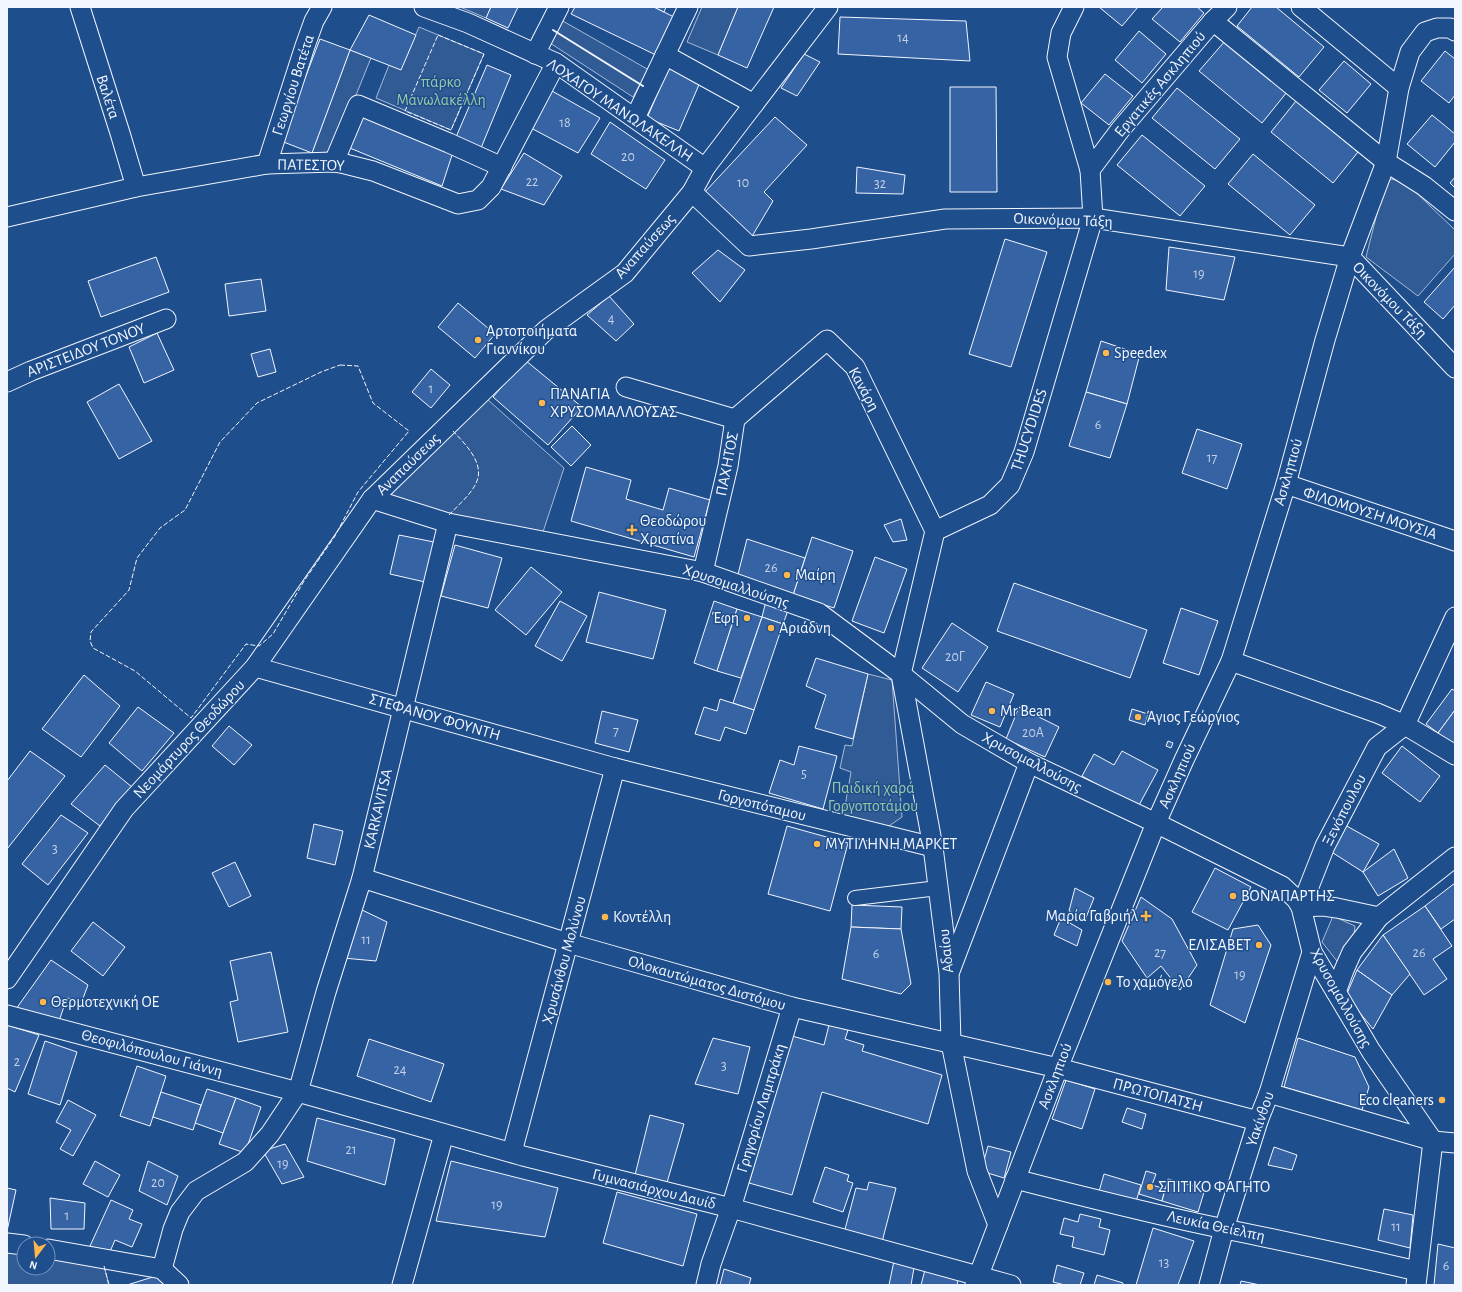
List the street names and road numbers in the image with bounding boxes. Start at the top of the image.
street label: Εργατικές Ασκληπιού [1111,28,1209,141]
street label: Γεωργίου Βατέτα [269,32,317,138]
street label: ΛΟΧΑΓΟΥ ΜΑΝΩΛΑΚΕΛΛΗ [544,55,696,165]
street label: Βαλέτα [93,73,123,121]
street label: ΠΑΤΕΣΤΟΥ [277,156,345,174]
street label: Αναπαύσεως [612,210,679,282]
street label: Οικονόμου Τάξη [1013,210,1113,230]
street label: Οικονόμου Τάξη [1350,259,1430,341]
street label: ΑΡΙΣΤΕΙΔΟΥ ΤΟΝΟΥ [24,320,148,380]
street label: Κανάρη [846,364,882,414]
street label: THUCYDIDES [1008,387,1050,473]
street label: Αναπαύσεως [373,430,444,499]
street label: ΠΑΧΗΤΟΣ [713,431,741,497]
street label: Ασκληπιού [1271,437,1305,507]
street label: ΦΙΛΟΜΟΥΣΗ ΜΟΥΣΙΑ [1301,484,1439,542]
street label: Χρυσομαλλούσης [681,561,791,612]
street label: Νεομάρτυρος Θεοδώρου [130,677,249,802]
street label: ΣΤΕΦΑΝΟΥ ΦΟΥΝΤΗ [368,691,502,743]
street label: Χρυσομαλλούσης [979,729,1085,796]
street label: Ασκληπιού [1156,741,1198,811]
street label: KARKAVITSA [361,767,395,851]
street label: Ξενόπουλου [1319,772,1369,848]
street label: Γοργοπόταμου [716,786,808,824]
street label: Χρυσάνθου Μολύνου [539,894,589,1026]
street label: Αδαίου [936,928,956,974]
street label: Χρυσομαλλούσης [1306,946,1375,1051]
street label: Ολοκαυτώματος Διστόμου [626,953,788,1014]
street label: Θεοφιλόπουλου Γιάννη [80,1026,224,1080]
street label: Ασκληπιού [1035,1041,1075,1111]
street label: Γρηγορίου Λαμπράκη [734,1042,788,1174]
street label: ΠΡΩΤΟΠΑΤΣΗ [1111,1075,1205,1115]
street label: Υακίνθου [1243,1089,1277,1149]
street label: Γυμνασιάρχου Δαυίδ [591,1166,717,1212]
street label: Λευκία Θείελπη [1166,1208,1266,1244]

